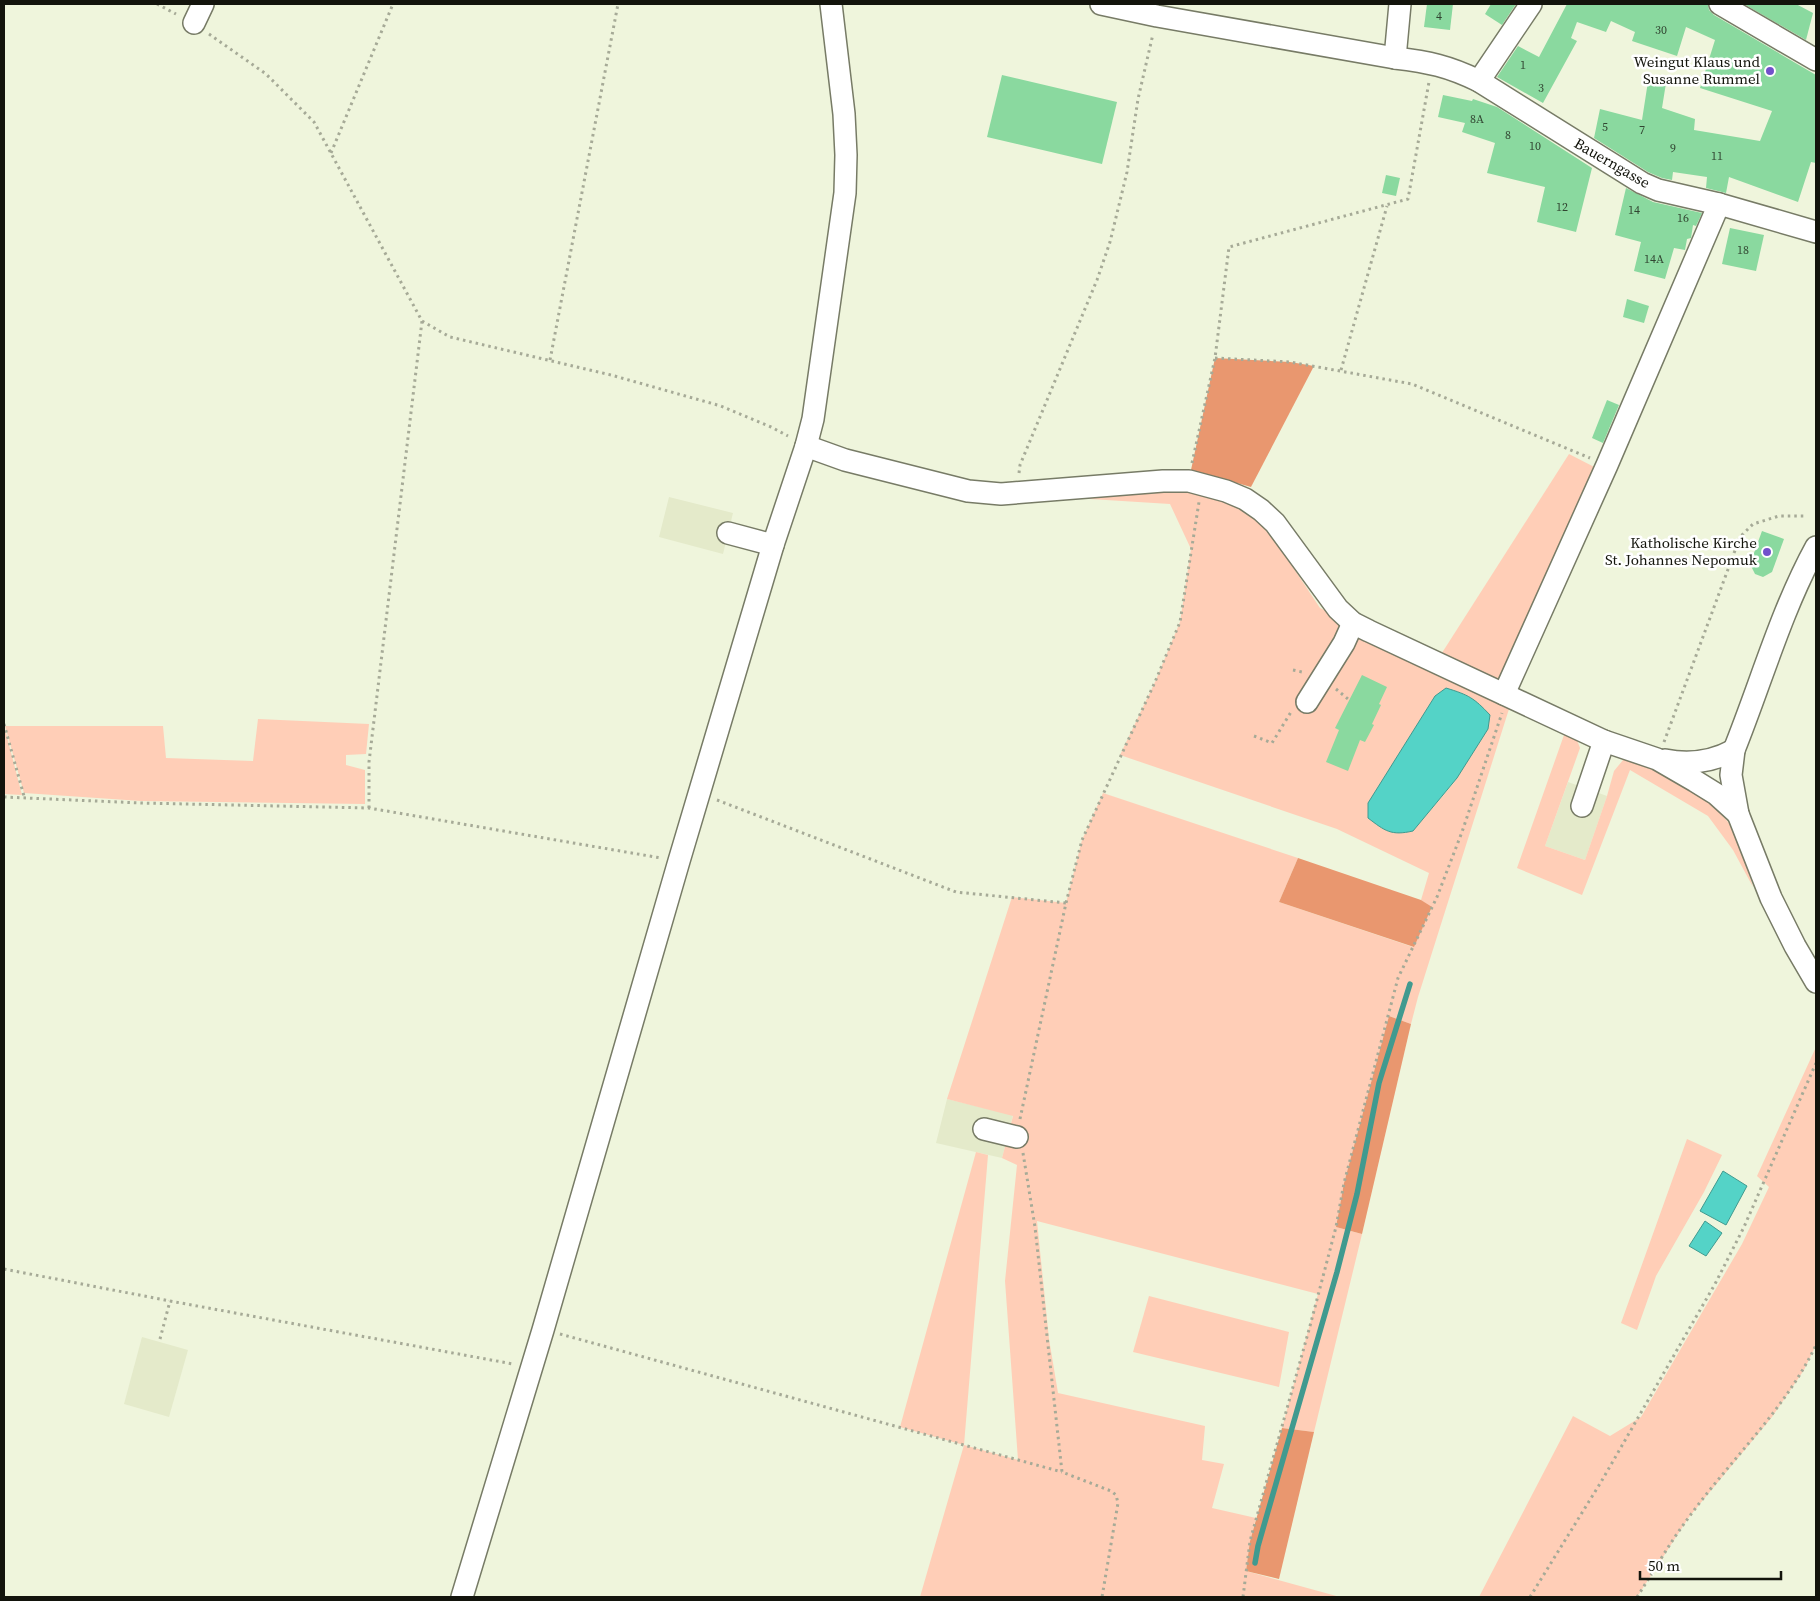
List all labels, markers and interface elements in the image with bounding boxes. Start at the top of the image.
house number: 4 [1436,8,1442,24]
house number: 30 [1655,22,1667,38]
place label: Weingut Klaus und Susanne Rummel [1633,51,1761,89]
house number: 1 [1520,57,1526,73]
marker: Weingut Klaus und Susanne Rummel [1764,65,1776,77]
house number: 3 [1538,80,1544,96]
house number: 8A [1470,111,1484,127]
house number: 5 [1602,119,1608,135]
house number: 7 [1639,122,1645,138]
house number: 8 [1505,127,1511,143]
street label: Bauerngasse [1570,132,1654,193]
house number: 10 [1529,138,1541,154]
house number: 9 [1670,140,1676,156]
house number: 11 [1711,148,1723,164]
house number: 12 [1556,199,1568,215]
house number: 14 [1628,202,1640,218]
house number: 16 [1677,210,1689,226]
house number: 18 [1737,242,1749,258]
house number: 14A [1644,251,1664,267]
place label: Katholische Kirche St. Johannes Nepomuk [1605,532,1758,570]
marker: Katholische Kirche St. Johannes Nepomuk [1761,546,1773,558]
scale bar [1640,1548,1781,1580]
text: 50 m [1648,1555,1680,1576]

